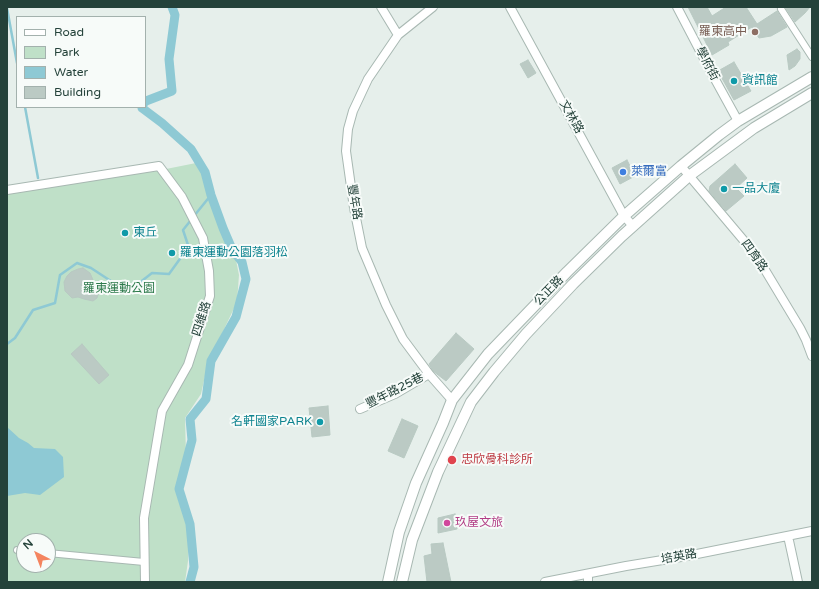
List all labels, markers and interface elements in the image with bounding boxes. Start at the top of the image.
legend [16,16,146,108]
text: Road [54,25,84,39]
place label: 羅東高中 [699,25,747,39]
marker: 羅東高中 [750,27,760,37]
text: Park [54,45,80,59]
street label: 學府街 [692,45,722,83]
text: Water [54,65,88,79]
place label: 資訊館 [742,74,778,88]
marker: 資訊館 [729,76,739,86]
text: Building [54,85,101,99]
street label: 文林路 [556,98,586,136]
place label: 萊爾富 [631,165,667,179]
marker: 萊爾富 [618,167,628,177]
place label: 一品大廈 [732,182,780,196]
street label: 豐年路 [344,183,364,221]
marker: 一品大廈 [719,184,729,194]
place label: 東丘 [133,226,157,240]
marker: 東丘 [120,228,130,238]
street label: 四育路 [738,237,770,275]
place label: 羅東運動公園落羽松 [180,246,288,260]
marker: 羅東運動公園落羽松 [167,248,177,258]
street label: 公正路 [531,273,567,309]
park label: 羅東運動公園 [83,282,155,296]
street label: 四維路 [190,300,214,338]
street label: 豐年路25巷 [364,370,426,412]
place label: 名軒國家PARK [231,415,312,429]
marker: 名軒國家PARK [315,417,325,427]
place label: 忠欣骨科診所 [461,453,533,467]
marker: 忠欣骨科診所 [446,454,458,466]
place label: 玖屋文旅 [455,516,503,530]
marker: 玖屋文旅 [442,518,452,528]
north arrow [16,533,56,573]
text: N [21,537,36,552]
street label: 培英路 [660,547,698,567]

